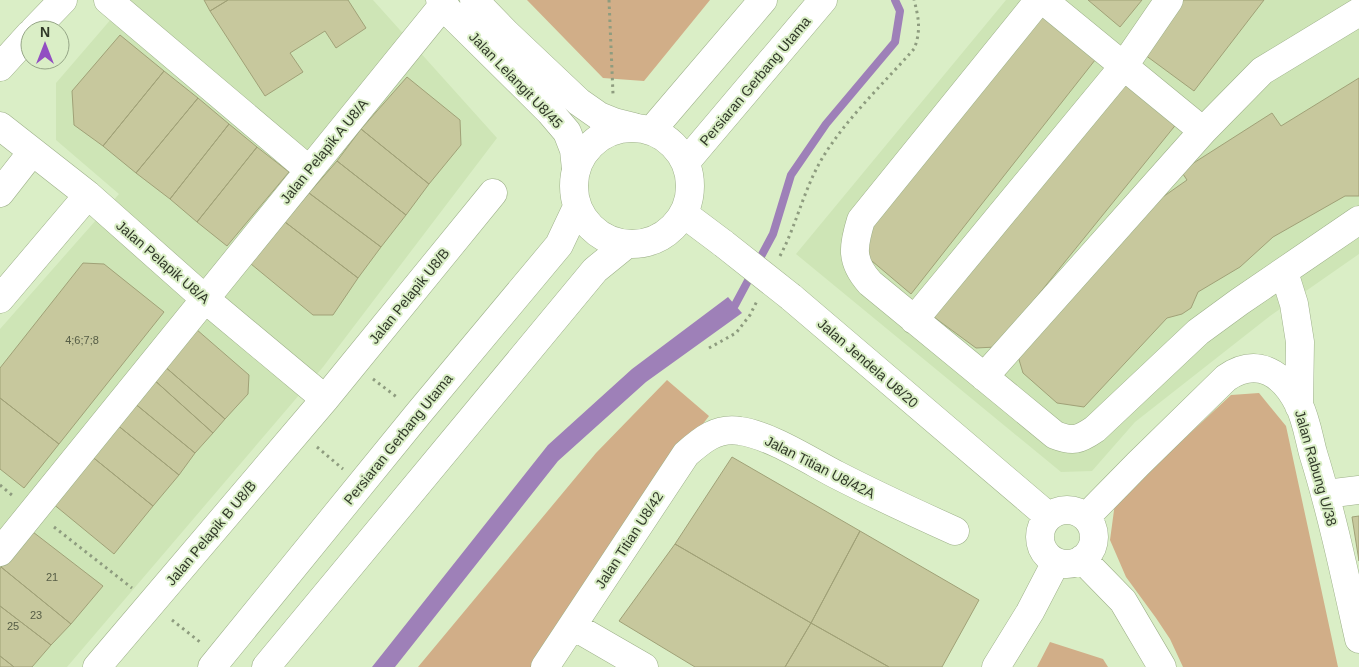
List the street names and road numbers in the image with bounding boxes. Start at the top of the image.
street label: Persiaran Gerbang Utama [696,13,814,149]
street label: Jalan Lelangit U8/45 [466,29,566,132]
street label: Jalan Pelapik A U8/A [277,95,372,207]
street label: Jalan Pelapik U8/A [113,217,213,307]
street label: Jalan Pelapik U8/B [366,245,452,347]
street label: Jalan Jendela U8/20 [815,315,922,411]
street label: Persiaran Gerbang Utama [340,370,456,508]
street label: Jalan Rabung U/38 [1292,408,1340,528]
street label: Jalan Titian U8/42A [762,432,878,502]
street label: Jalan Pelapik B U8/B [163,477,259,589]
street label: Jalan Titian U8/42 [592,488,666,591]

